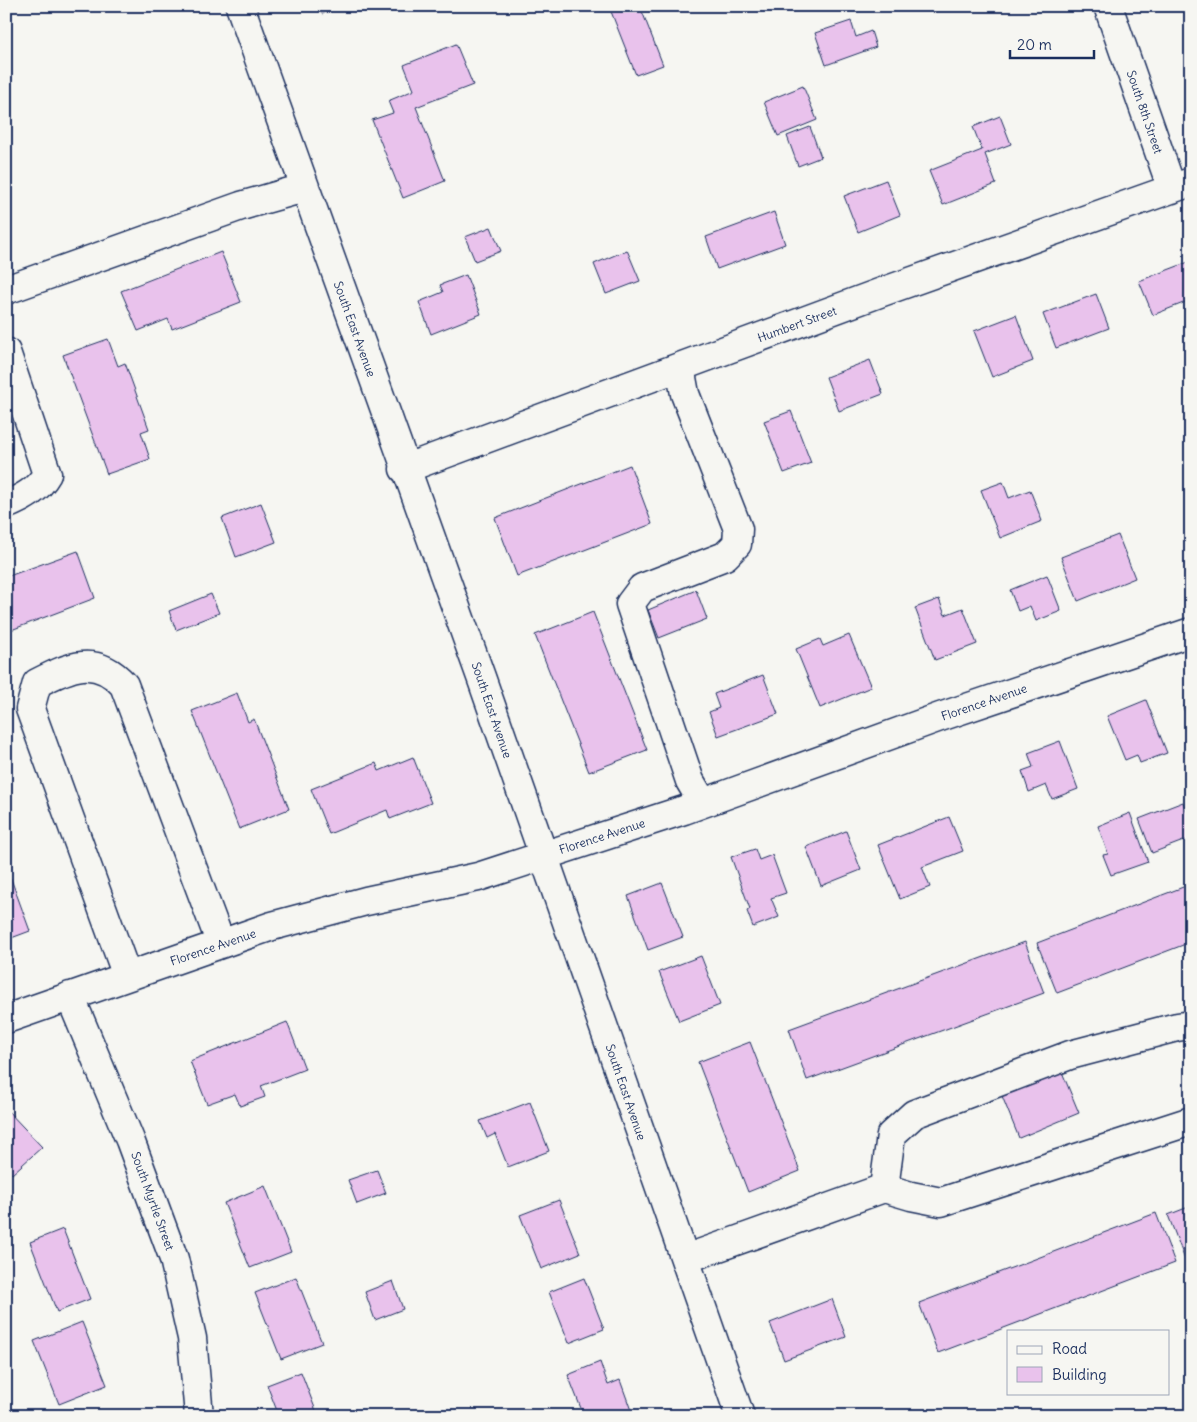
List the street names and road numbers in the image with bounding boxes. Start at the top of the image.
street label: South 8th Street [1124,68,1166,156]
street label: South East Avenue [331,279,379,379]
street label: Humbert Street [755,303,839,345]
street label: South East Avenue [469,660,515,760]
street label: Florence Avenue [939,680,1029,724]
street label: Florence Avenue [557,815,647,857]
street label: Florence Avenue [168,925,258,969]
street label: South East Avenue [603,1042,649,1142]
street label: South Myrtle Street [128,1150,178,1252]

